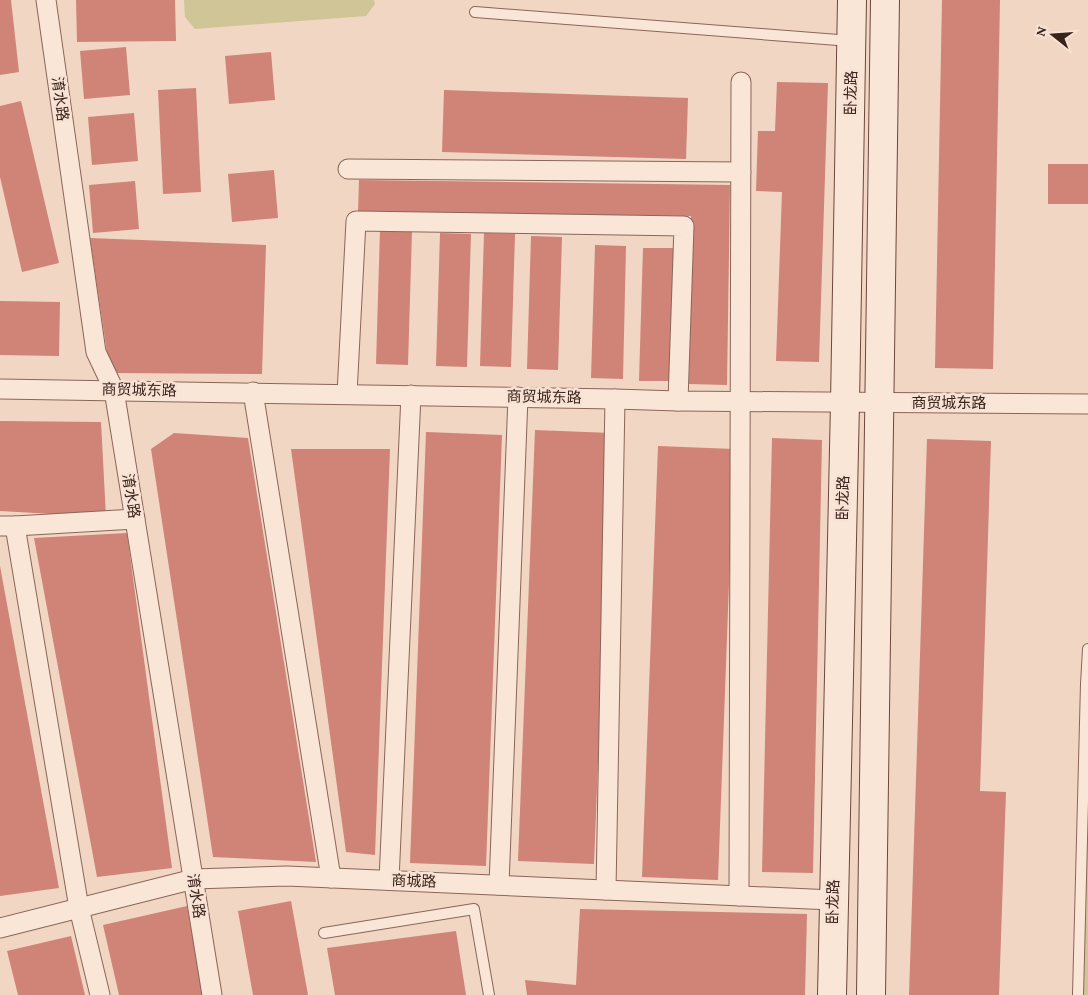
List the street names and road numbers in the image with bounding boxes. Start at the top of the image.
street label: 卧龙路 [842,70,859,116]
street label: 淯水路 [49,76,71,122]
street label: 商贸城东路 [101,381,177,399]
street label: 商贸城东路 [506,388,582,406]
street label: 商贸城东路 [911,395,987,411]
street label: 淯水路 [120,473,142,519]
street label: 卧龙路 [834,475,851,521]
street label: 商城路 [391,872,437,890]
street label: 淯水路 [185,873,207,919]
street label: 卧龙路 [824,879,841,925]

